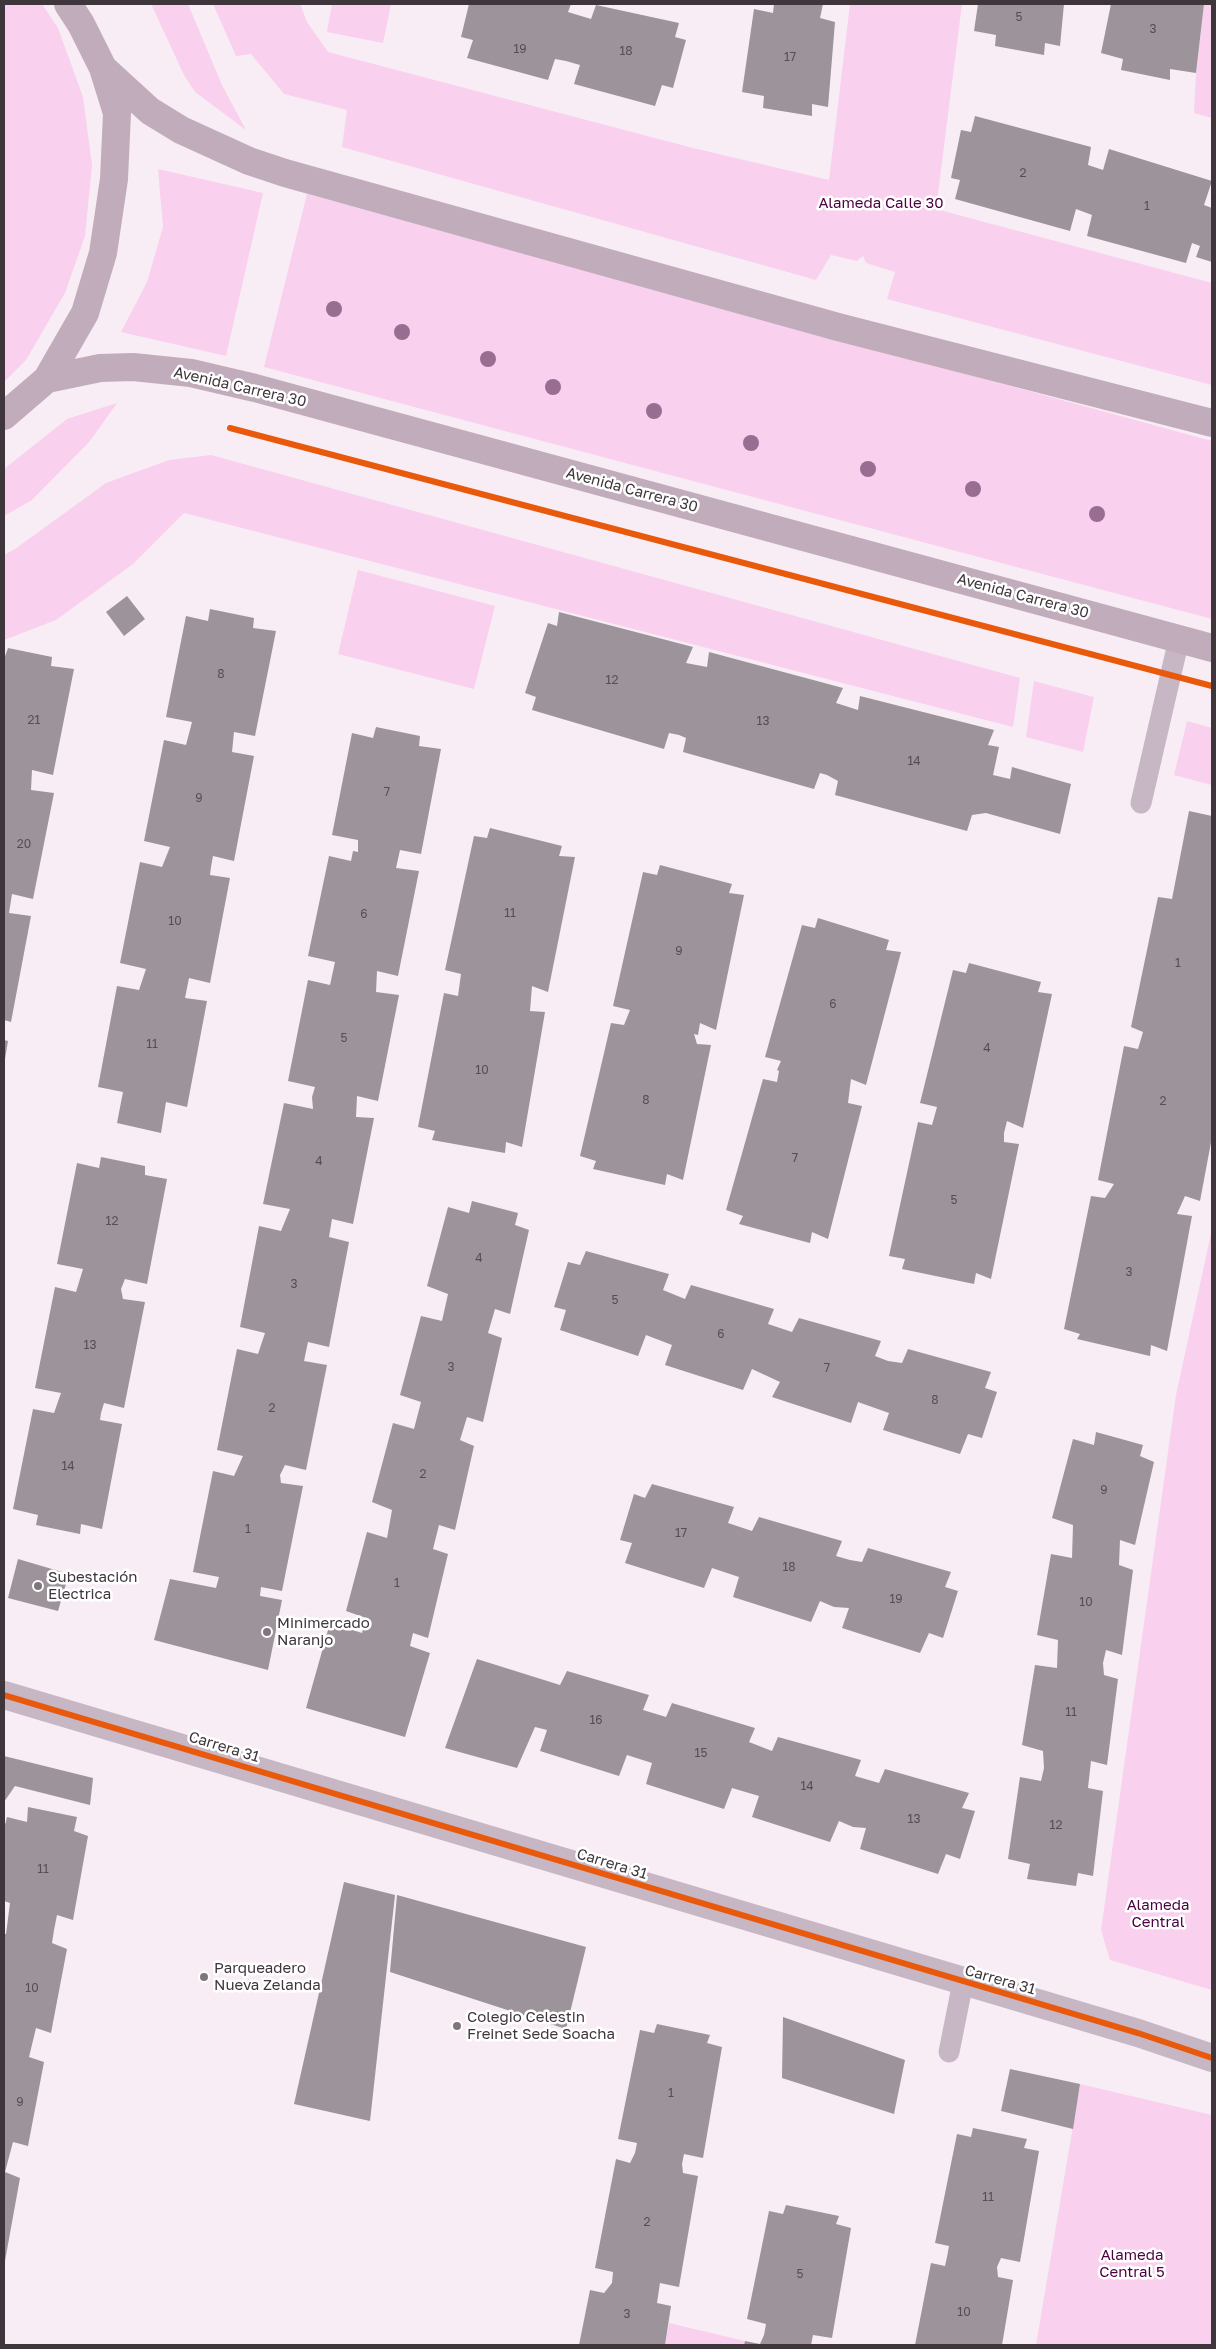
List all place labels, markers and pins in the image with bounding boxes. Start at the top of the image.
place label: Subestación Electrica [48,1568,137,1603]
marker: Subestación Electrica [32,1580,44,1592]
place label: Minimercado Naranjo [277,1614,370,1649]
marker: Minimercado Naranjo [261,1626,273,1638]
place label: Parqueadero Nueva Zelanda [214,1959,321,1994]
marker: Parqueadero Nueva Zelanda [198,1971,210,1983]
place label: Colegio Celestin Freinet Sede Soacha [467,2008,615,2043]
marker: Colegio Celestin Freinet Sede Soacha [451,2020,463,2032]

